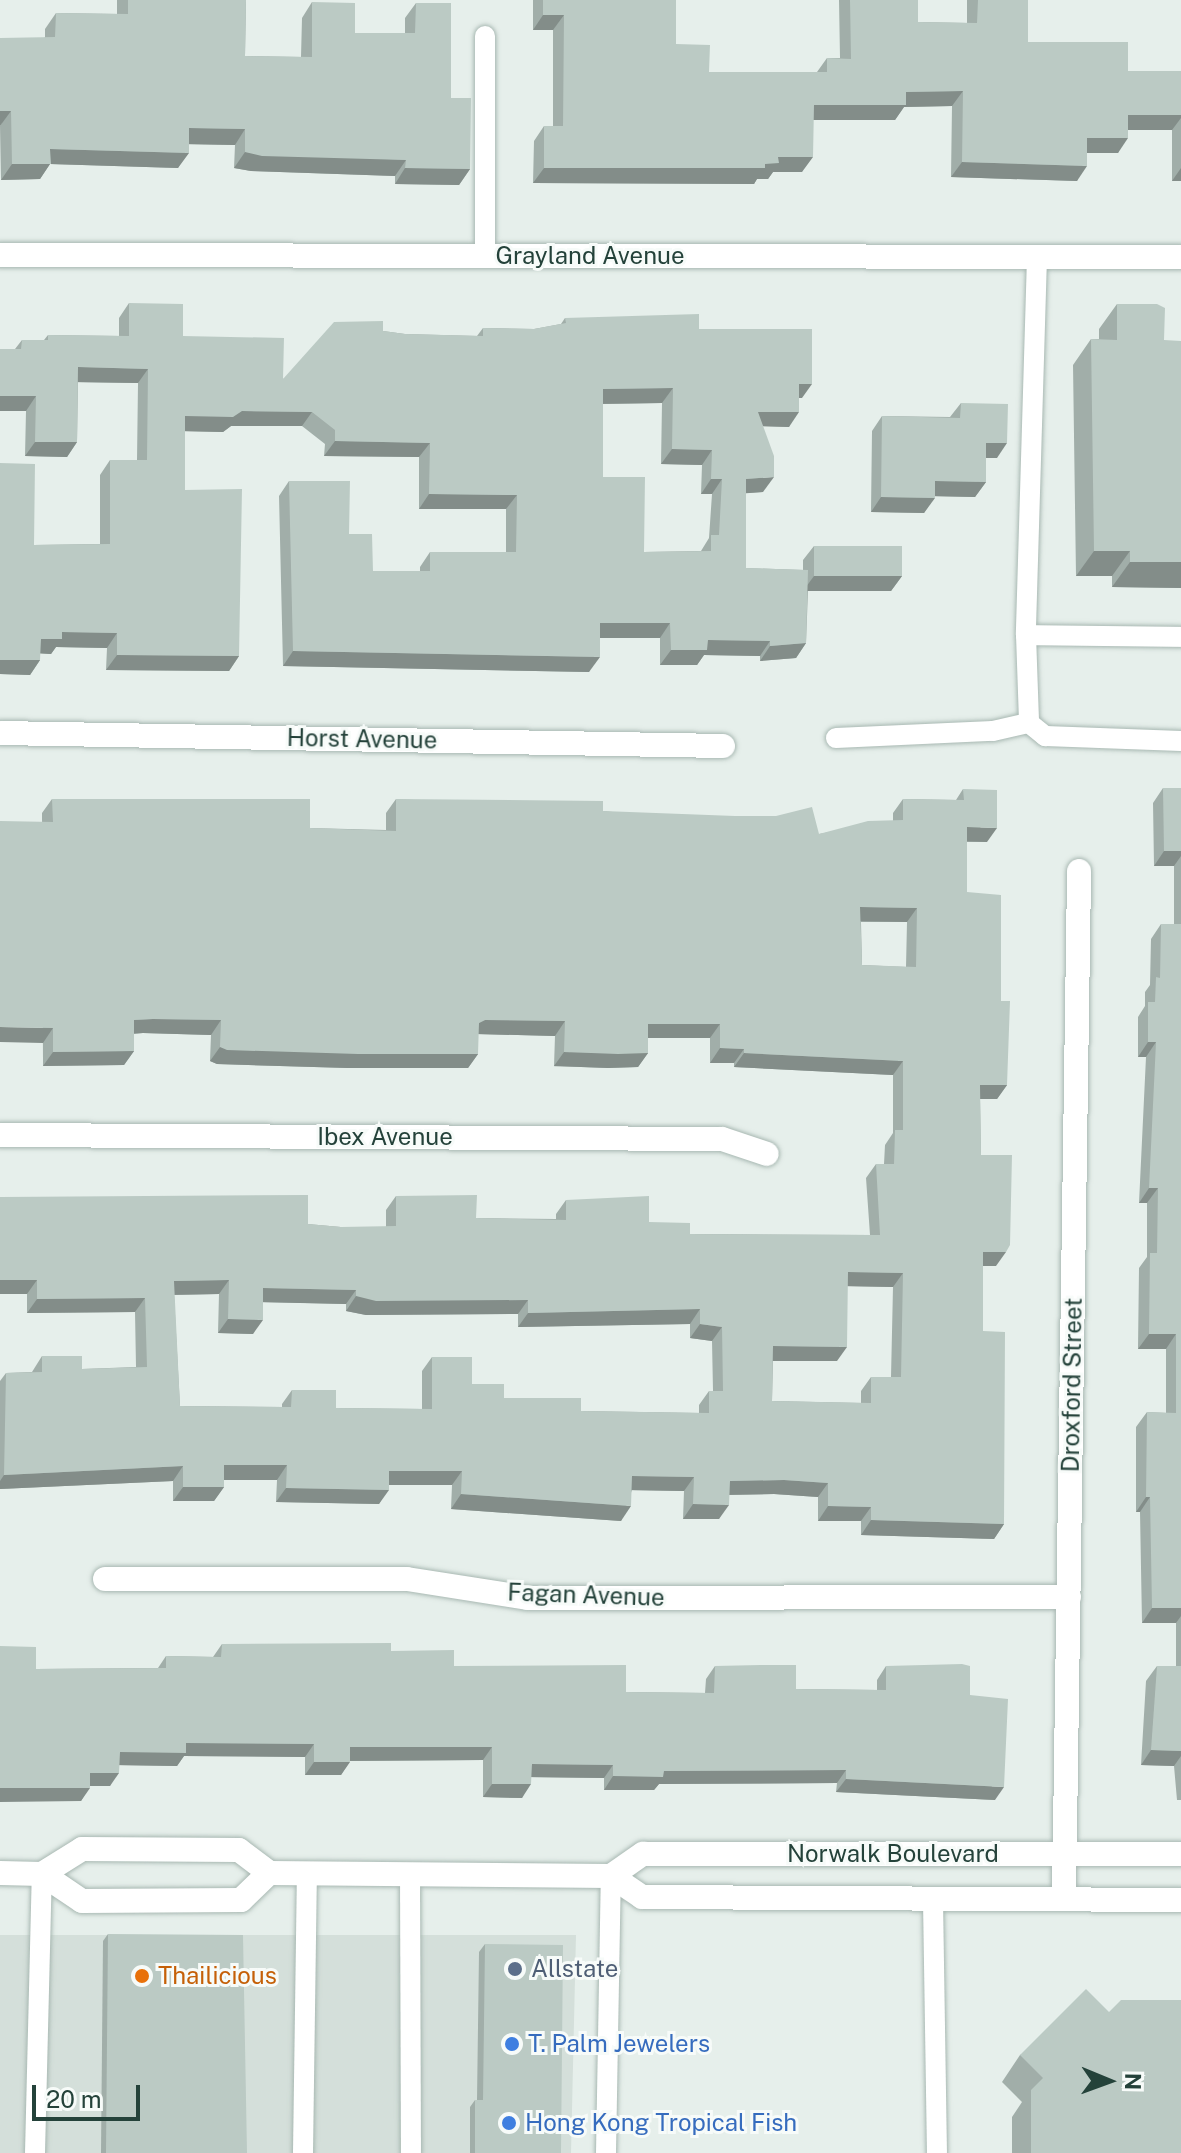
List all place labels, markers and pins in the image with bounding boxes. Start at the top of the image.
place label: Allstate [531,1955,618,1983]
marker: Allstate [506,1960,524,1978]
place label: Thailicious [158,1962,277,1990]
marker: Thailicious [133,1967,151,1985]
place label: T. Palm Jewelers [528,2030,710,2058]
marker: T. Palm Jewelers [503,2035,521,2053]
place label: Hong Kong Tropical Fish [525,2109,797,2137]
marker: Hong Kong Tropical Fish [500,2114,518,2132]

